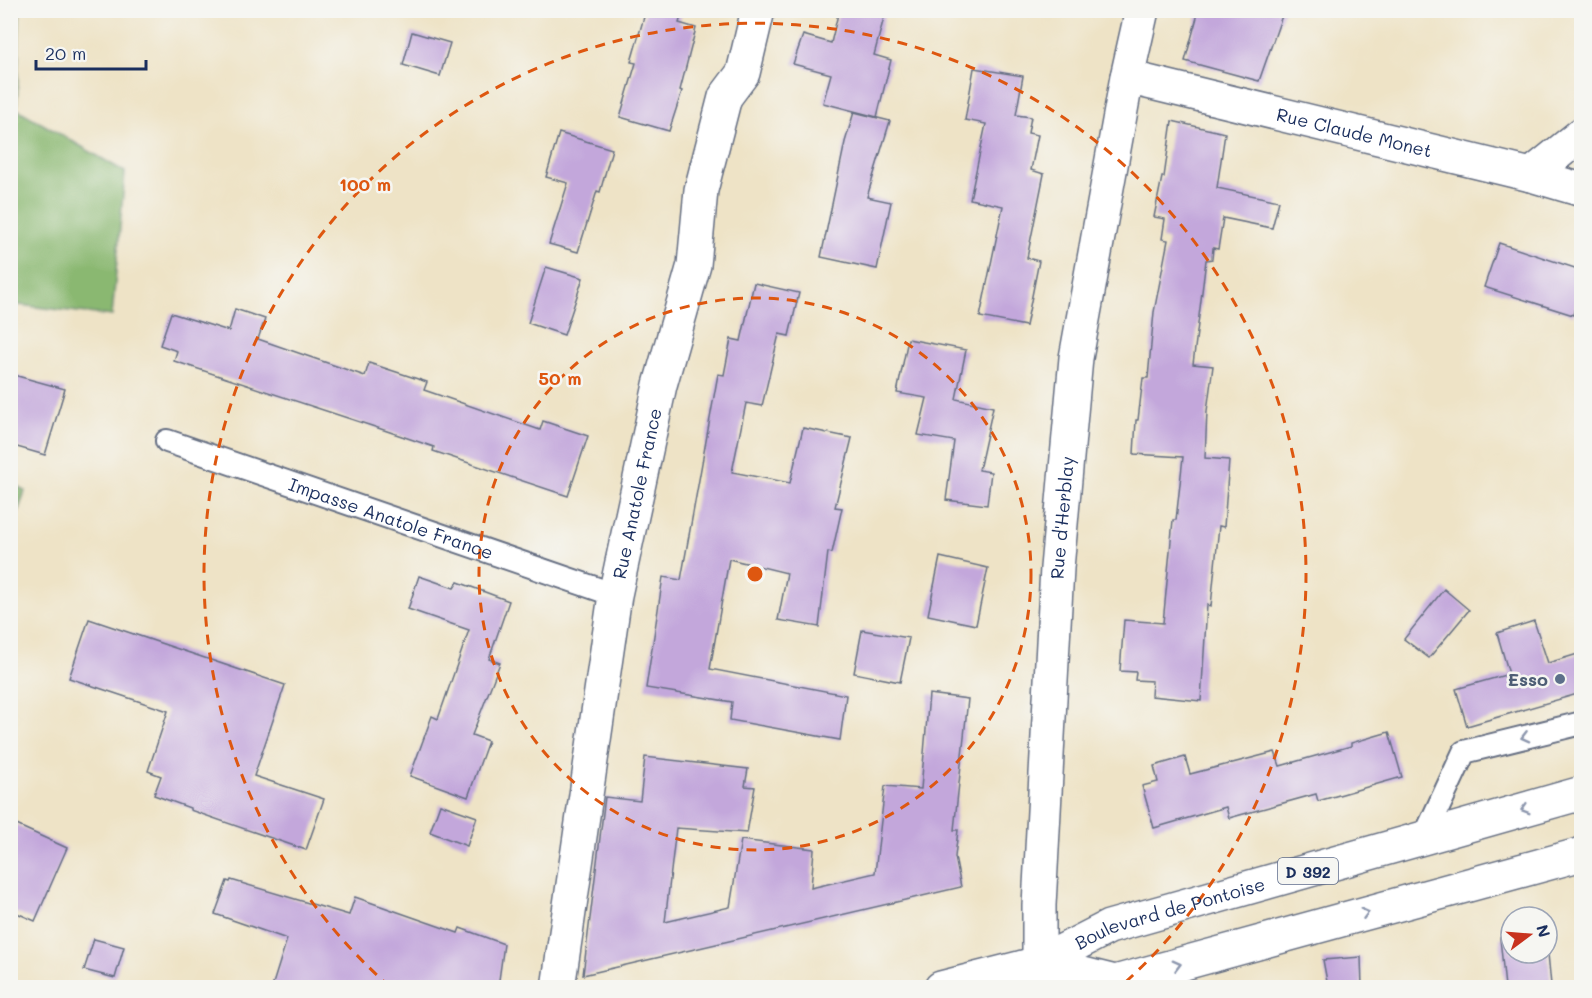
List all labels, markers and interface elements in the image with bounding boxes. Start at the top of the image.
scale bar [36,33,146,71]
text: 20 m [45,41,86,65]
street label: Rue Claude Monet [1274,102,1435,163]
text: 100 m [339,172,391,196]
text: 50 m [539,366,581,390]
street label: Rue Anatole France [607,406,667,581]
street label: Rue d'Herblay [1044,455,1079,580]
street label: Impasse Anatole France [286,472,497,564]
centre of rings [745,564,765,584]
place label: Esso [1507,667,1548,691]
marker: Esso [1553,672,1567,686]
one-way arrow [1520,730,1530,743]
one-way arrow [1520,802,1531,814]
road number: D 392 [1278,858,1338,884]
street label: Boulevard de Pontoise [1071,871,1268,955]
north arrow [1499,905,1559,965]
one-way arrow [1359,908,1370,920]
text: N [1532,922,1556,939]
one-way arrow [1172,959,1182,972]

